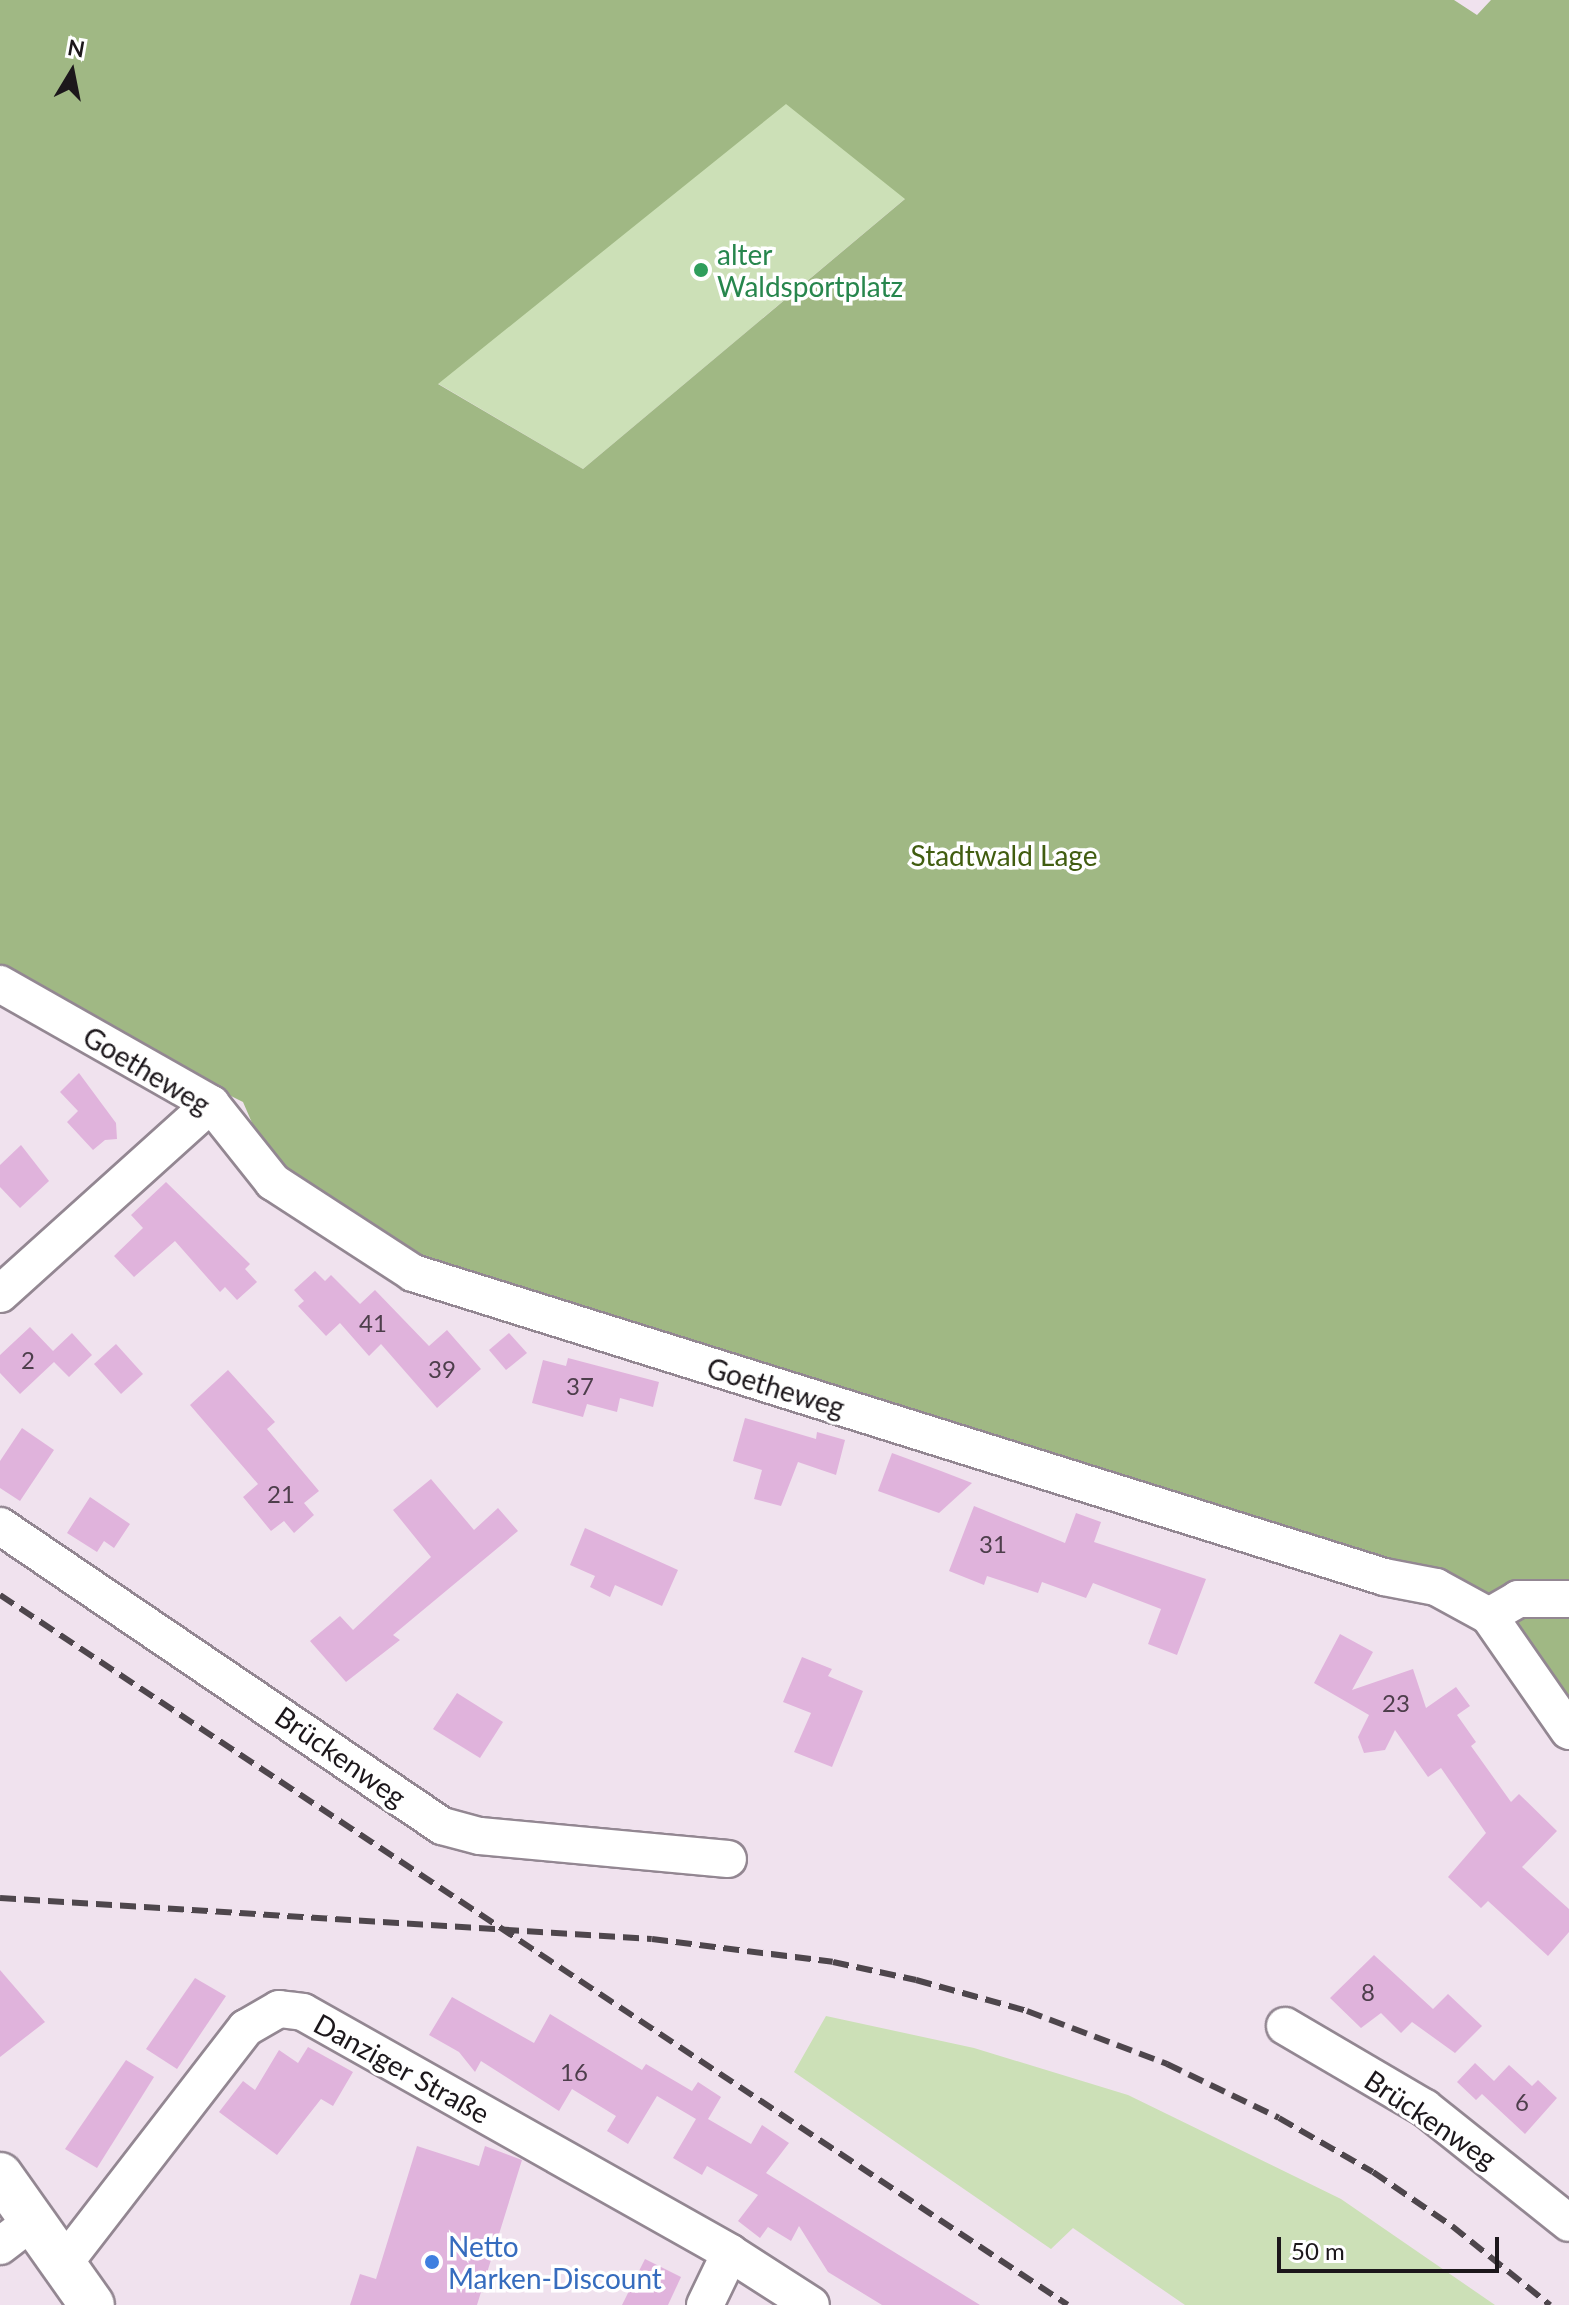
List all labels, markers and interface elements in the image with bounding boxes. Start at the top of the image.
north arrow [32,32,112,112]
text: N [66,33,87,63]
place label: alter Waldsportplatz [717,237,903,303]
marker: alter Waldsportplatz [692,261,710,279]
park label: Stadtwald Lage [911,838,1097,872]
street label: Goetheweg [77,1019,217,1121]
house number: 41 [359,1309,387,1337]
house number: 2 [21,1346,35,1374]
street label: Goetheweg [703,1350,849,1424]
house number: 39 [428,1355,456,1383]
house number: 37 [566,1372,594,1400]
house number: 21 [267,1480,295,1508]
house number: 31 [979,1530,1007,1558]
house number: 23 [1382,1689,1410,1717]
street label: Brückenweg [269,1699,413,1813]
house number: 8 [1361,1978,1375,2006]
street label: Danziger Straße [308,2006,496,2130]
house number: 16 [560,2058,588,2086]
street label: Brückenweg [1359,2063,1503,2175]
house number: 6 [1515,2088,1529,2116]
scale bar [1281,2221,1503,2271]
place label: Netto Marken-Discount [448,2229,662,2295]
text: 50 m [1291,2236,1345,2265]
marker: Netto Marken-Discount [423,2253,441,2271]

